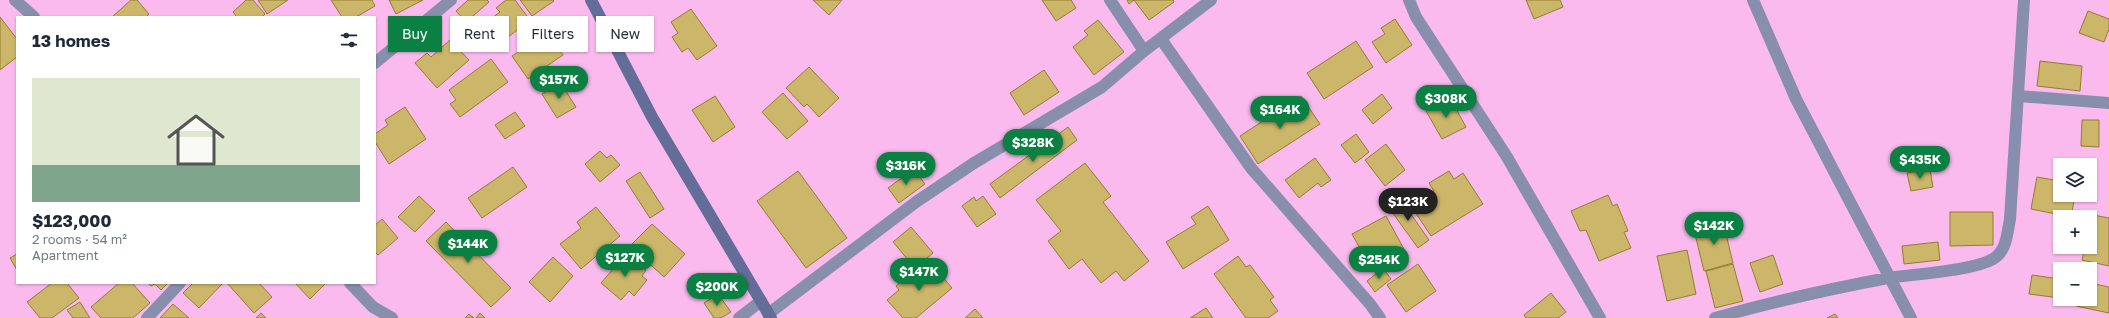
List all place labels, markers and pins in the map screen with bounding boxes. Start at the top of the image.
pin: $157K [531,66,587,100]
pin: $308K [1418,85,1474,119]
pin: $164K [1252,96,1308,130]
pin: $328K [1005,129,1061,163]
pin: $435K [1892,146,1948,180]
pin: $316K [878,152,934,186]
pin: $123K [1380,188,1436,222]
pin: $142K [1686,212,1742,246]
pin: $144K [440,230,496,264]
pin: $127K [597,244,653,278]
pin: $254K [1351,246,1407,280]
pin: $147K [891,258,947,292]
pin: $200K [689,273,745,307]

